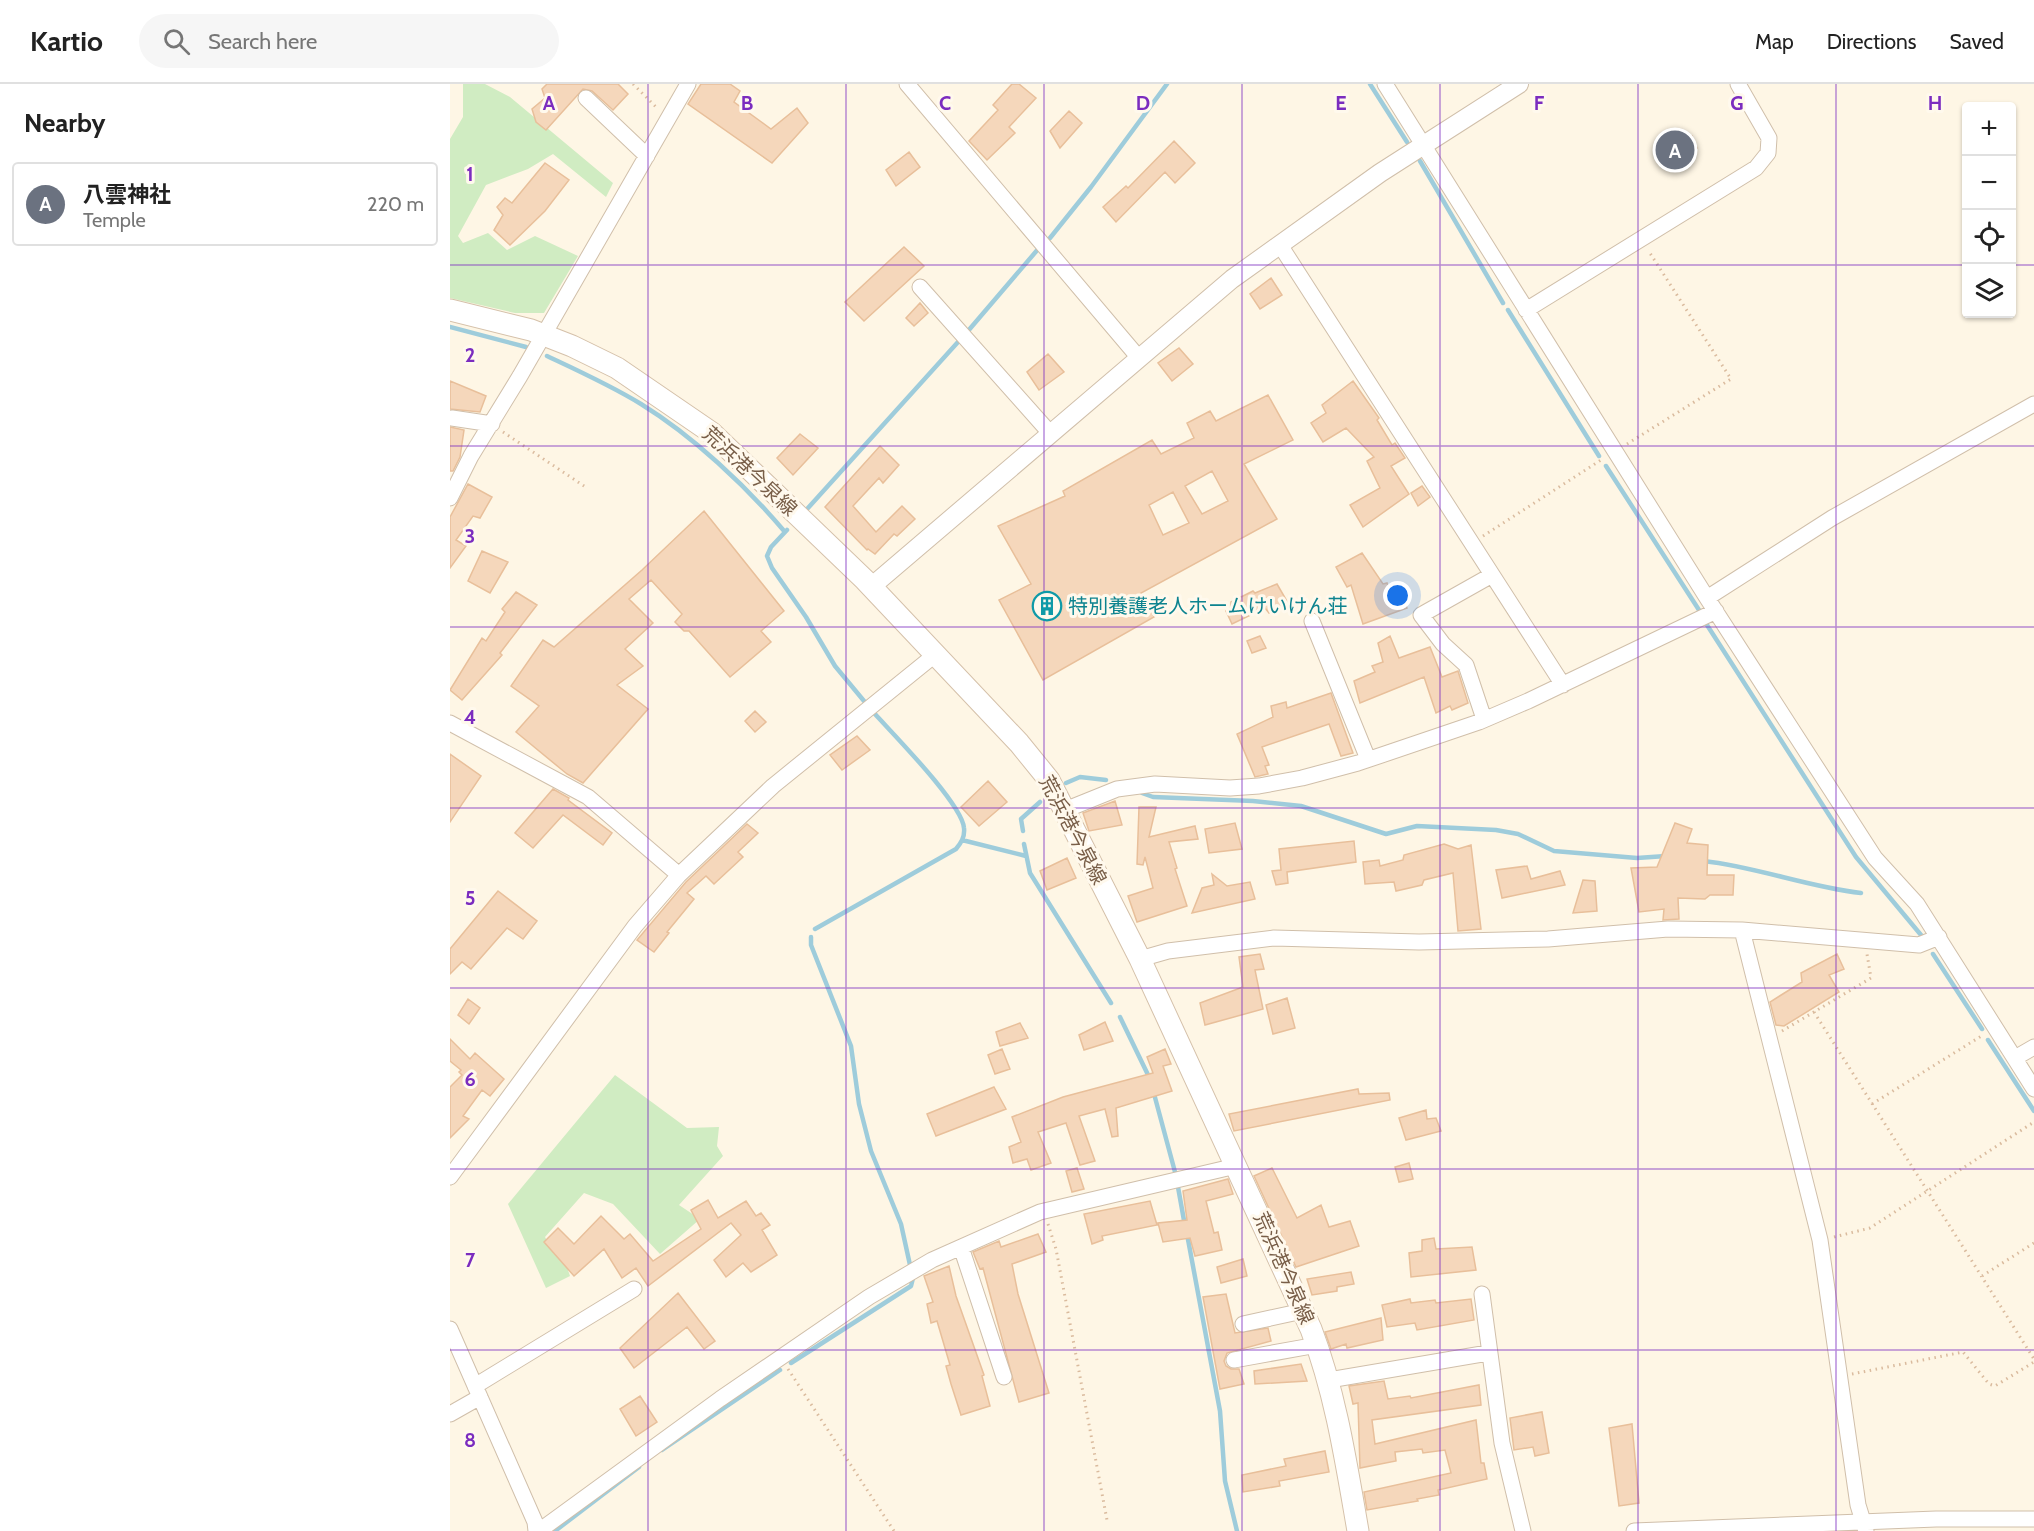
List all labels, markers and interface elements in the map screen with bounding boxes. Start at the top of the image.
search box [139,14,559,68]
text: Kartio [30,24,103,58]
icon: search [160,25,193,58]
text: Search here [208,28,317,55]
text: Map [1755,29,1794,54]
text: Directions [1827,29,1916,54]
text: Saved [1949,29,2004,54]
text: A [543,91,556,115]
text: B [741,91,753,115]
text: C [939,91,951,115]
text: D [1136,91,1150,115]
text: E [1335,91,1347,115]
text: F [1534,91,1545,115]
text: G [1730,91,1744,115]
text: H [1928,91,1942,115]
map controls [1962,102,2016,318]
button: + [1962,102,2016,156]
text: Nearby [24,107,105,139]
pin: A [1656,128,1694,172]
button: − [1962,156,2016,210]
text: 1 [466,162,474,186]
text: 八雲神社 [83,181,171,208]
text: A [39,192,52,216]
text: 220 m [367,192,424,216]
text: Temple [83,208,146,232]
button: locate [1962,210,2016,264]
button: layers [1962,264,2016,318]
text: 2 [465,343,475,367]
street label: 荒浜港今泉線 [698,421,802,521]
text: 3 [465,524,475,548]
your location [1383,581,1412,610]
building icon: 特別養護老人ホームけいけん荘 [1031,590,1063,622]
place label: 特別養護老人ホームけいけん荘 [1068,594,1347,618]
text: 4 [464,705,476,729]
street label: 荒浜港今泉線 [1034,771,1112,889]
text: 5 [465,886,475,910]
text: 6 [464,1067,476,1091]
street label: 荒浜港今泉線 [1249,1208,1319,1328]
text: 7 [465,1248,476,1272]
text: 8 [464,1428,476,1452]

